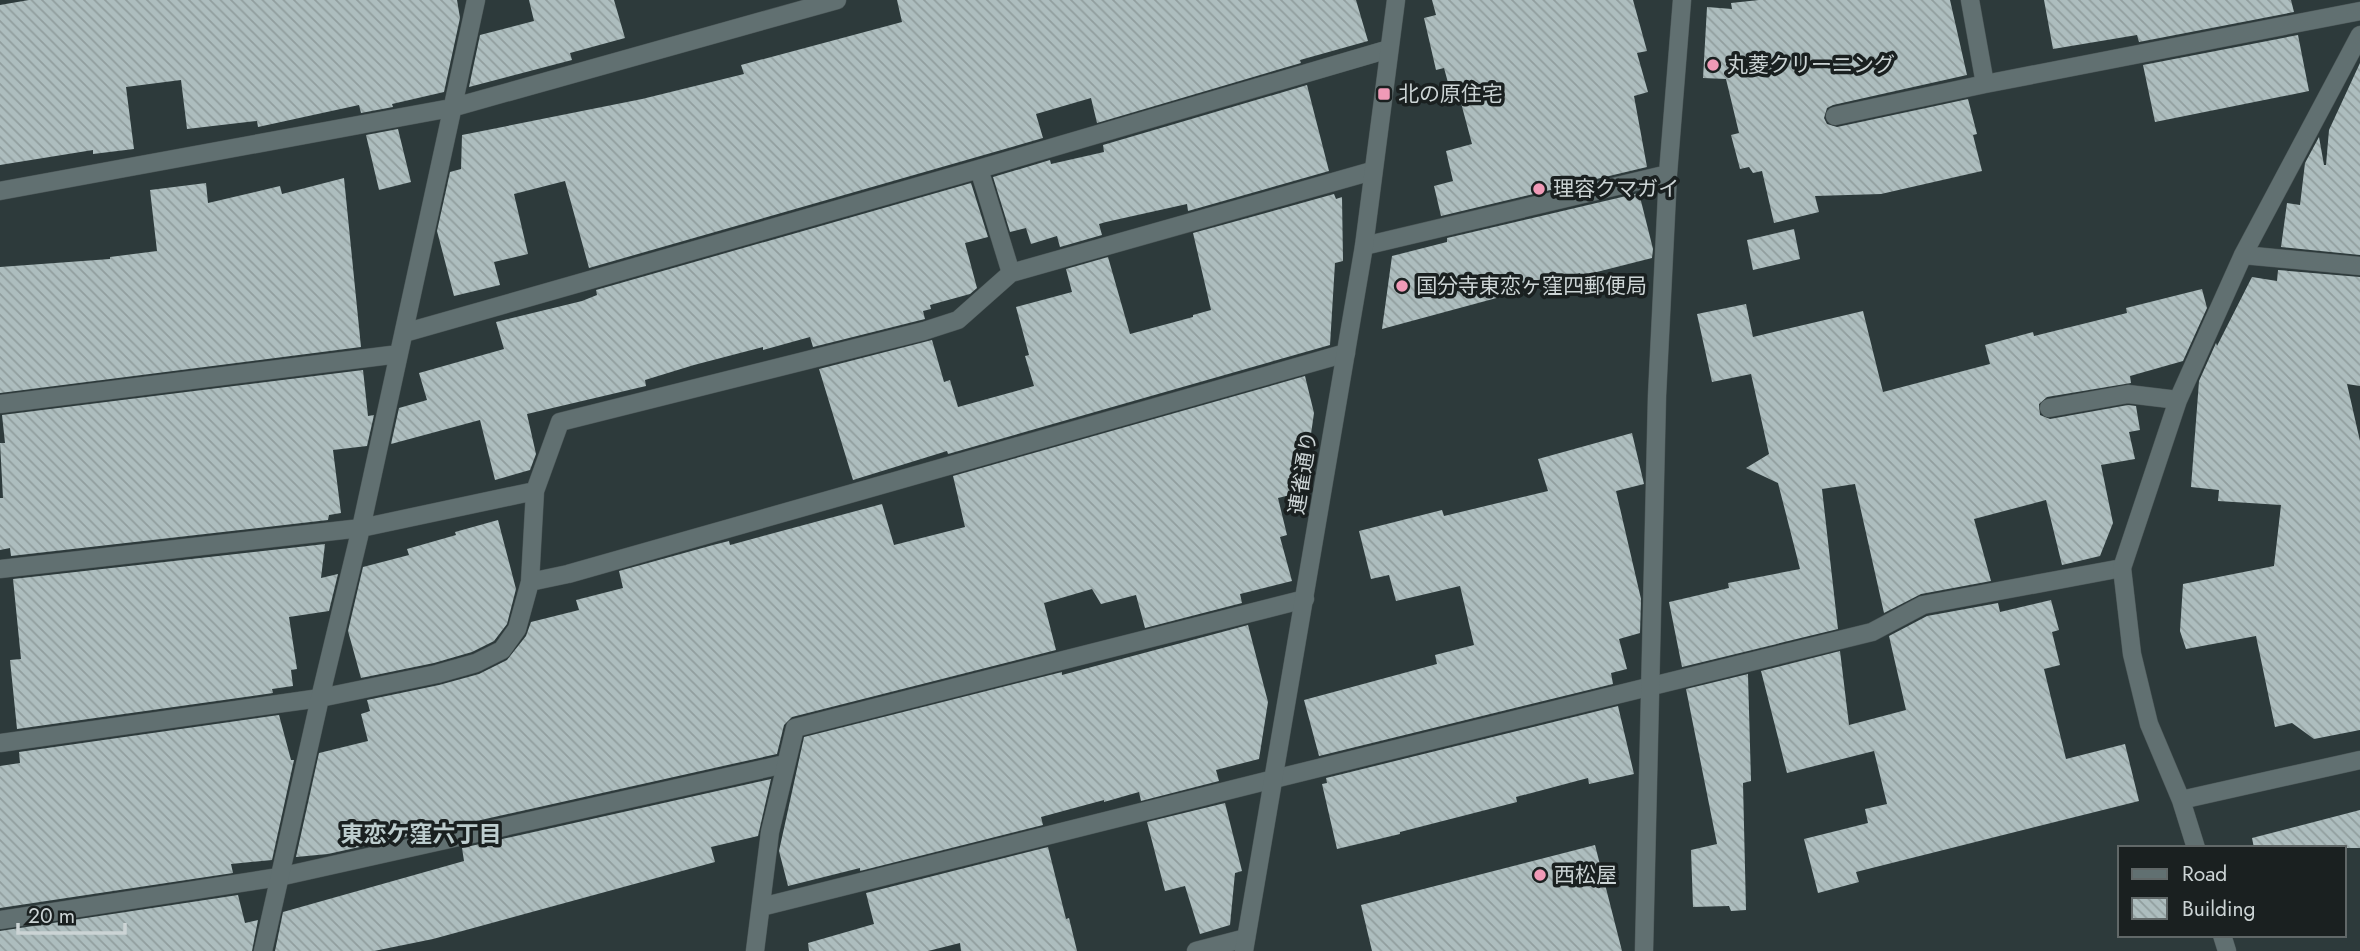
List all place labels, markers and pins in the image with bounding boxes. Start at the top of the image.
place label: 丸菱クリーニング [1727,50,1895,80]
marker: 丸菱クリーニング [1705,57,1721,73]
place label: 北の原住宅 [1398,79,1503,109]
marker: 北の原住宅 [1376,86,1392,102]
place label: 理容クマガイ [1553,174,1679,204]
marker: 理容クマガイ [1531,181,1547,197]
place label: 国分寺東恋ヶ窪四郵便局 [1416,271,1647,301]
marker: 国分寺東恋ヶ窪四郵便局 [1394,278,1410,294]
place label: 西松屋 [1554,860,1617,890]
marker: 西松屋 [1532,867,1548,883]

